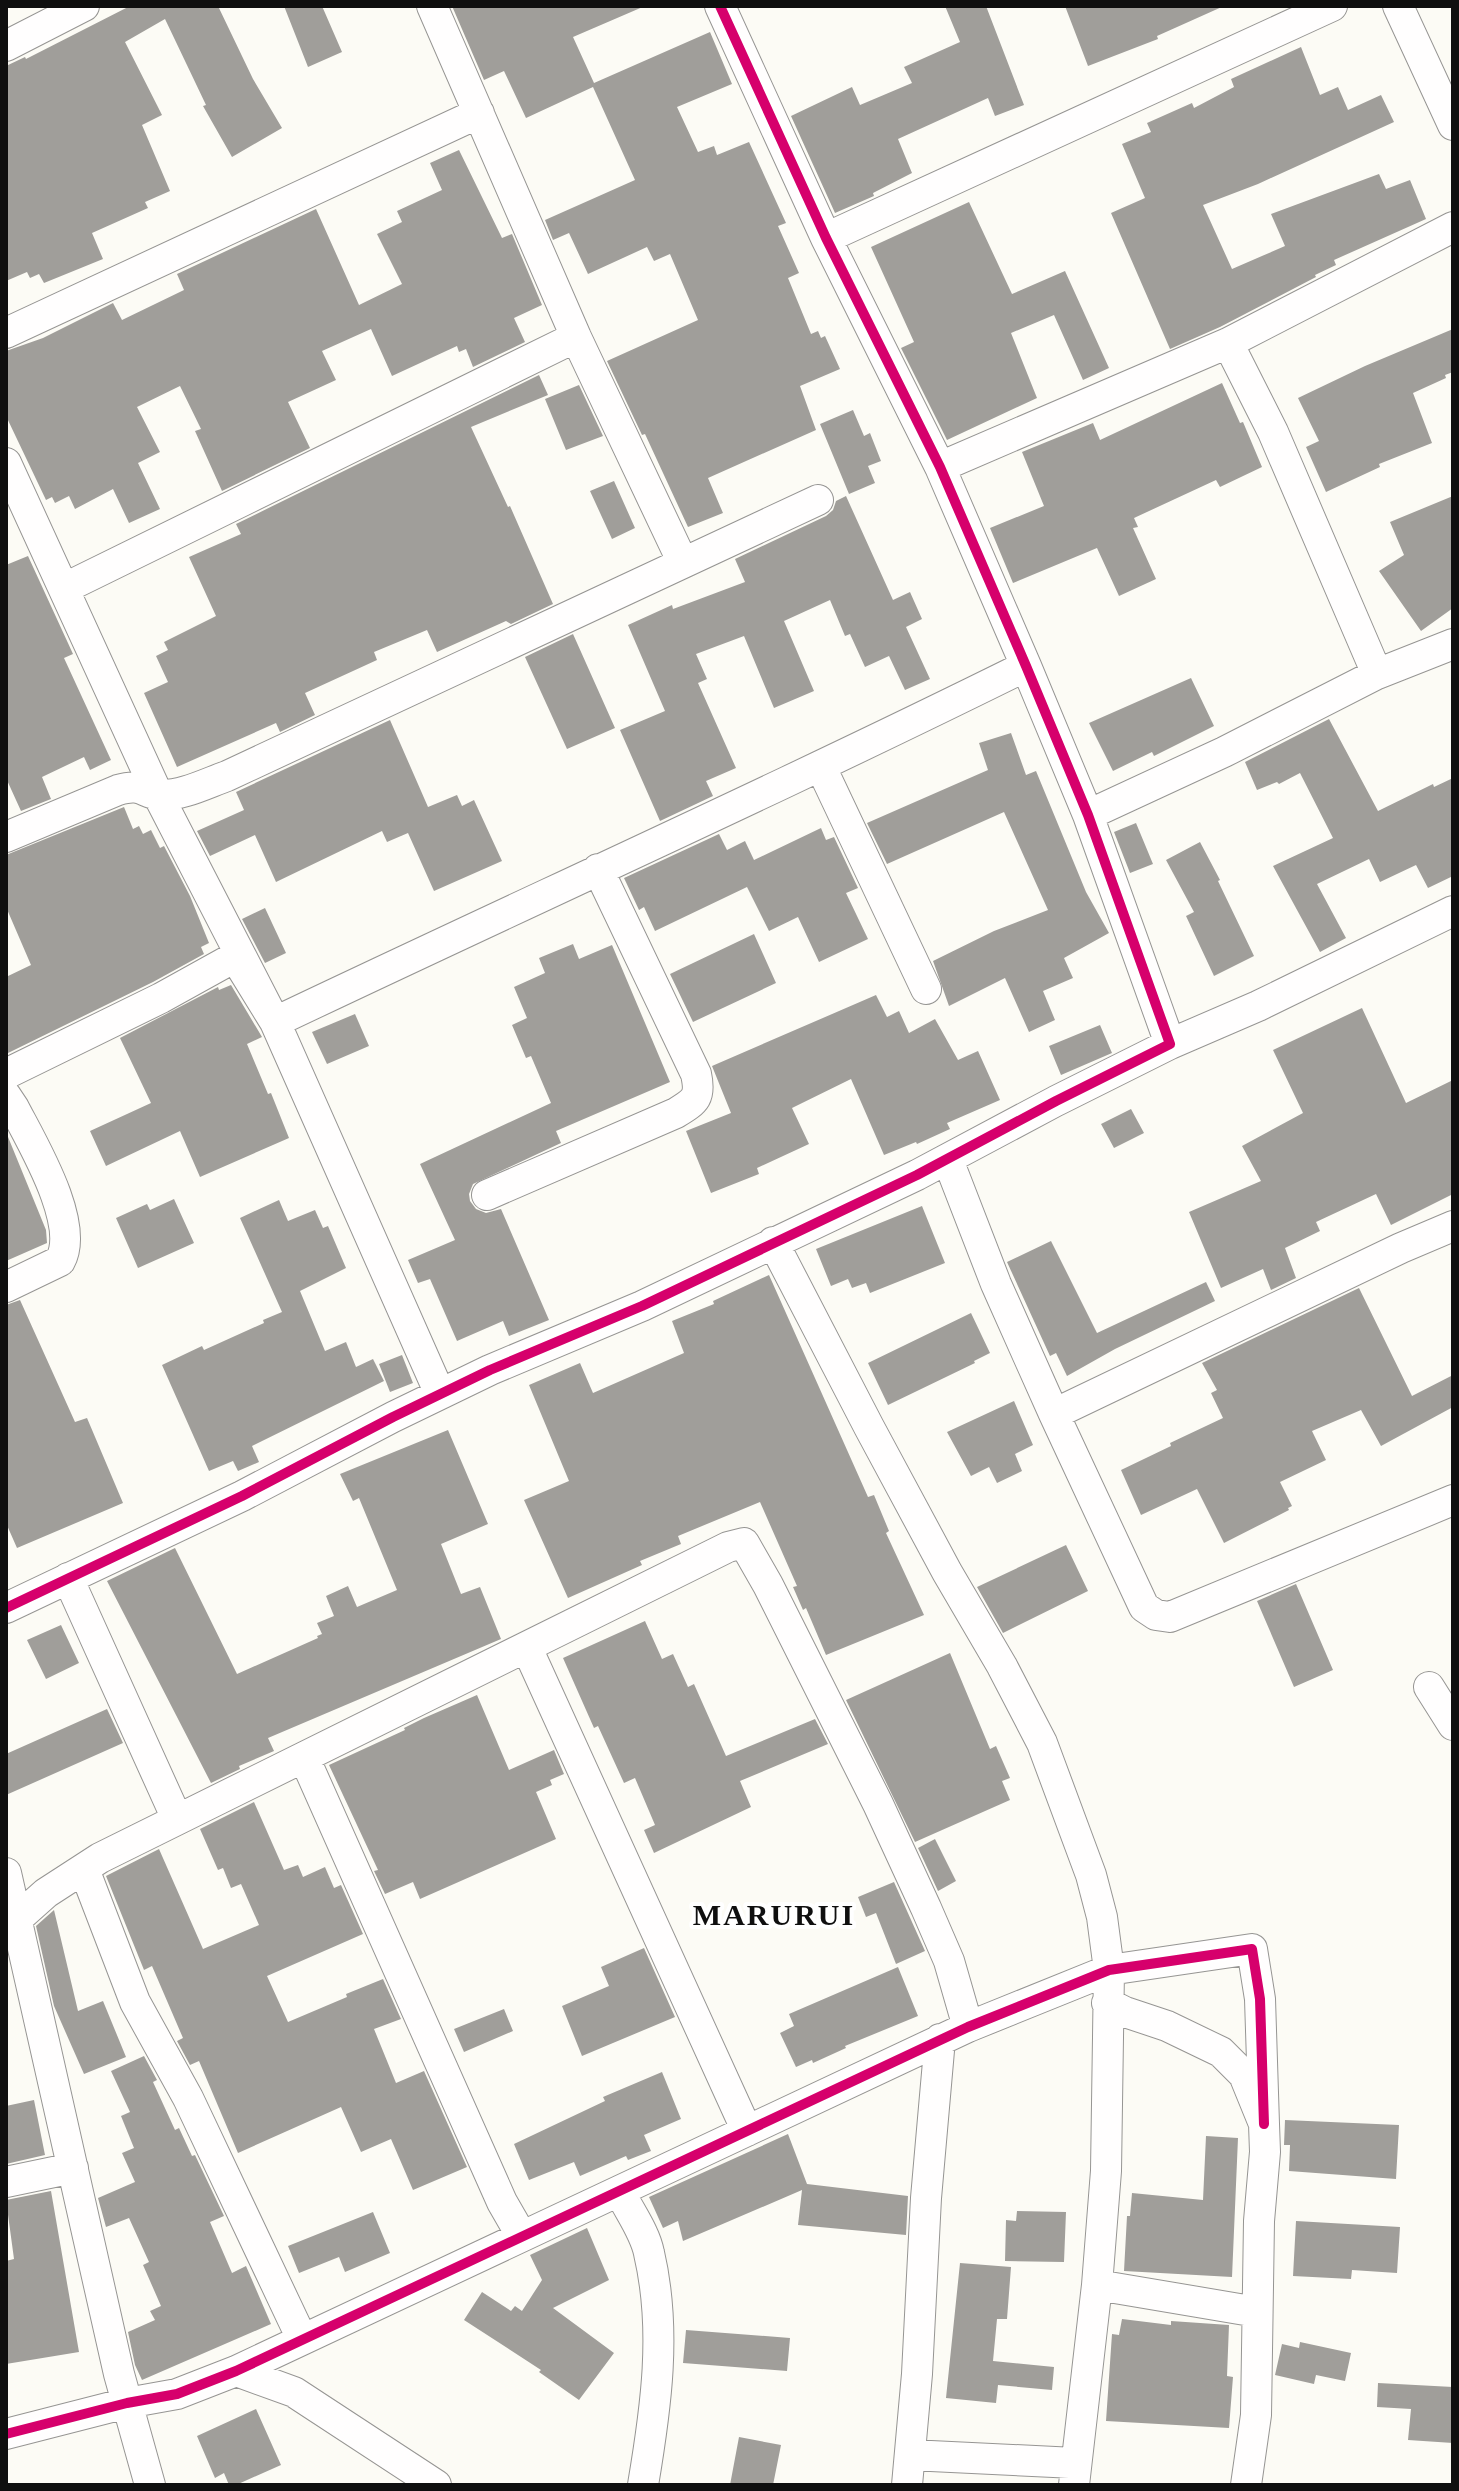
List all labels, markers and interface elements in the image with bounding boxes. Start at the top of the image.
district label: MARURUI [693,1898,855,1931]

